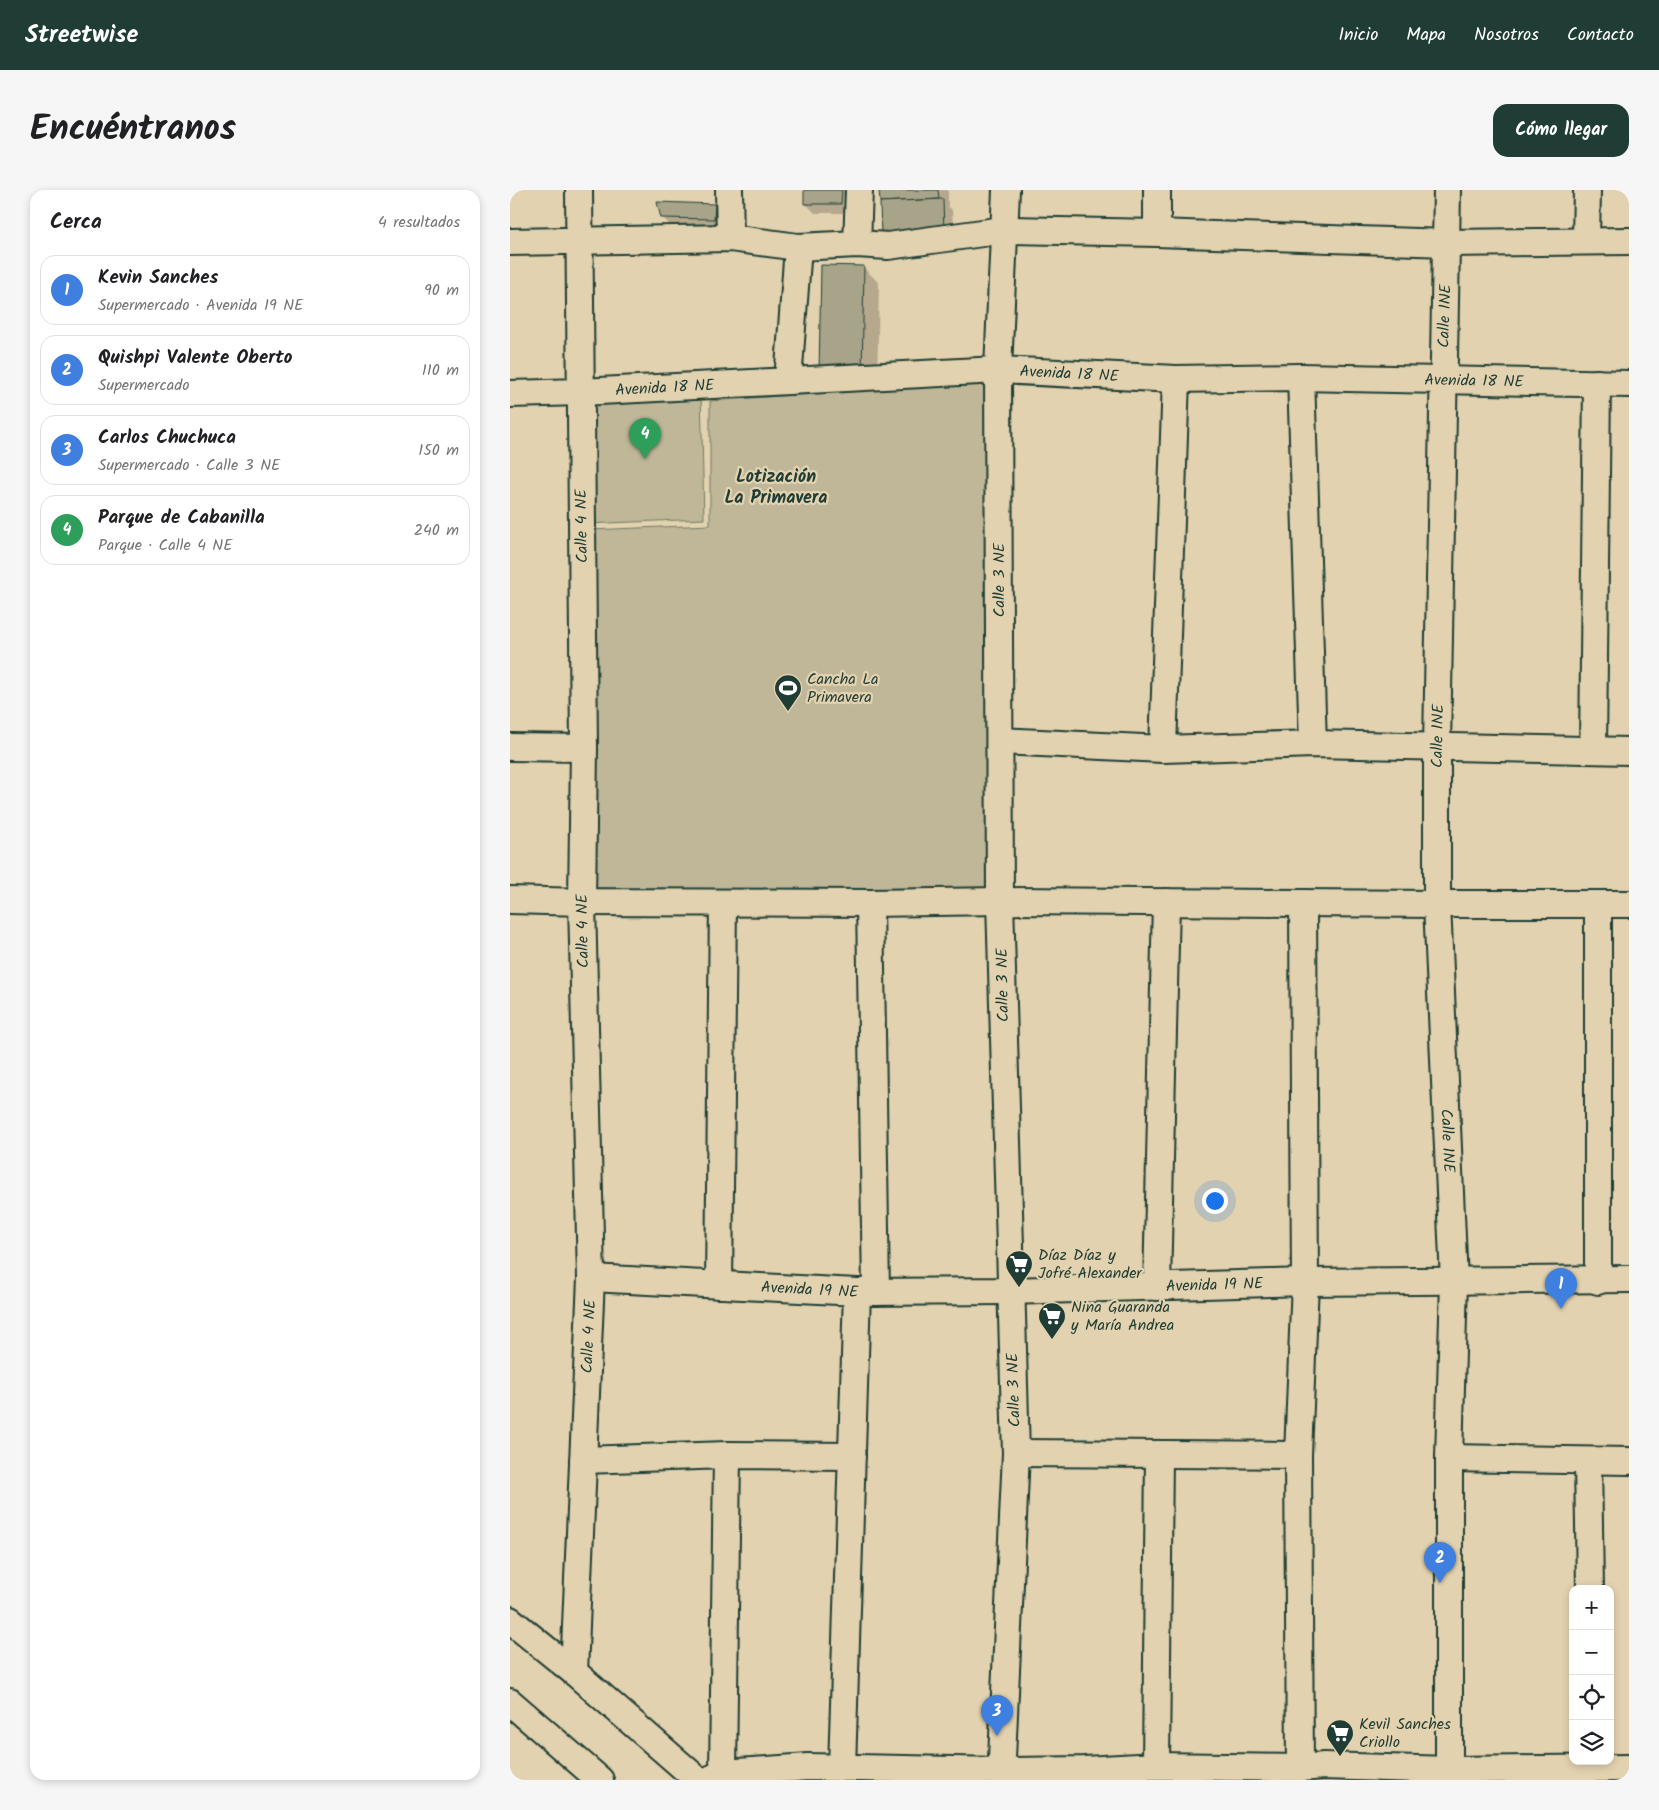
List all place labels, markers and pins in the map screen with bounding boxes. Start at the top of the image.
pin: 4 [629,418,661,459]
place label: Cancha La Primavera [807,667,878,710]
sports icon: Cancha La Primavera [773,673,803,712]
place label: Díaz Díaz y Jofré Alexander [1038,1243,1143,1286]
supermarket icon: Díaz Díaz y Jofré Alexander [1004,1249,1034,1288]
pin: 1 [1545,1268,1577,1309]
place label: Nina Guaranda y María Andrea [1070,1295,1174,1338]
supermarket icon: Nina Guaranda y María Andrea [1037,1301,1067,1340]
pin: 2 [1424,1542,1456,1583]
pin: 3 [981,1695,1013,1736]
place label: Kevil Sanches Criollo [1359,1712,1451,1755]
supermarket icon: Kevil Sanches Criollo [1325,1718,1355,1757]

